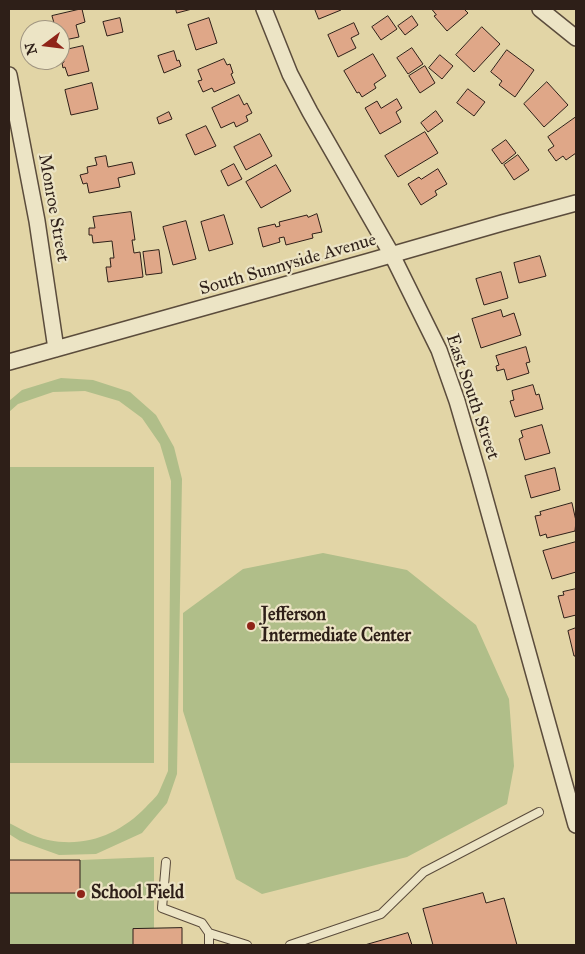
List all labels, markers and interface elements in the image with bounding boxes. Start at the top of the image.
north arrow [20,20,70,70]
text: N [21,41,41,57]
street label: Monroe Street [33,152,73,264]
street label: South Sunnyside Avenue [197,229,379,301]
street label: East South Street [440,331,504,463]
place label: Jefferson Intermediate Center [261,605,411,648]
marker: Jefferson Intermediate Center [245,620,257,632]
place label: School Field [91,883,184,905]
marker: School Field [75,888,87,900]

